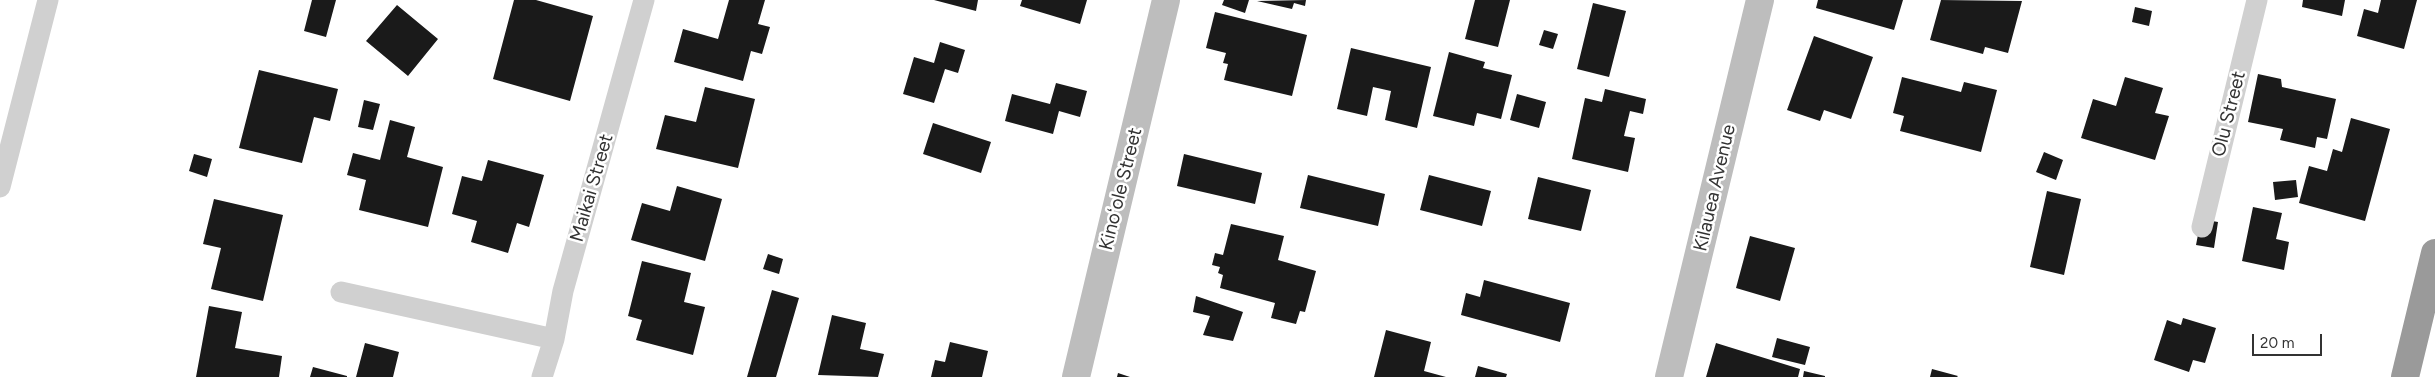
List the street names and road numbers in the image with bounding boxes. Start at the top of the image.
street label: Olu Street [2207,69,2251,159]
street label: Kilauea Avenue [1689,122,1741,254]
street label: Kinoʻole Street [1095,125,1147,253]
street label: Maikai Street [566,131,618,245]

